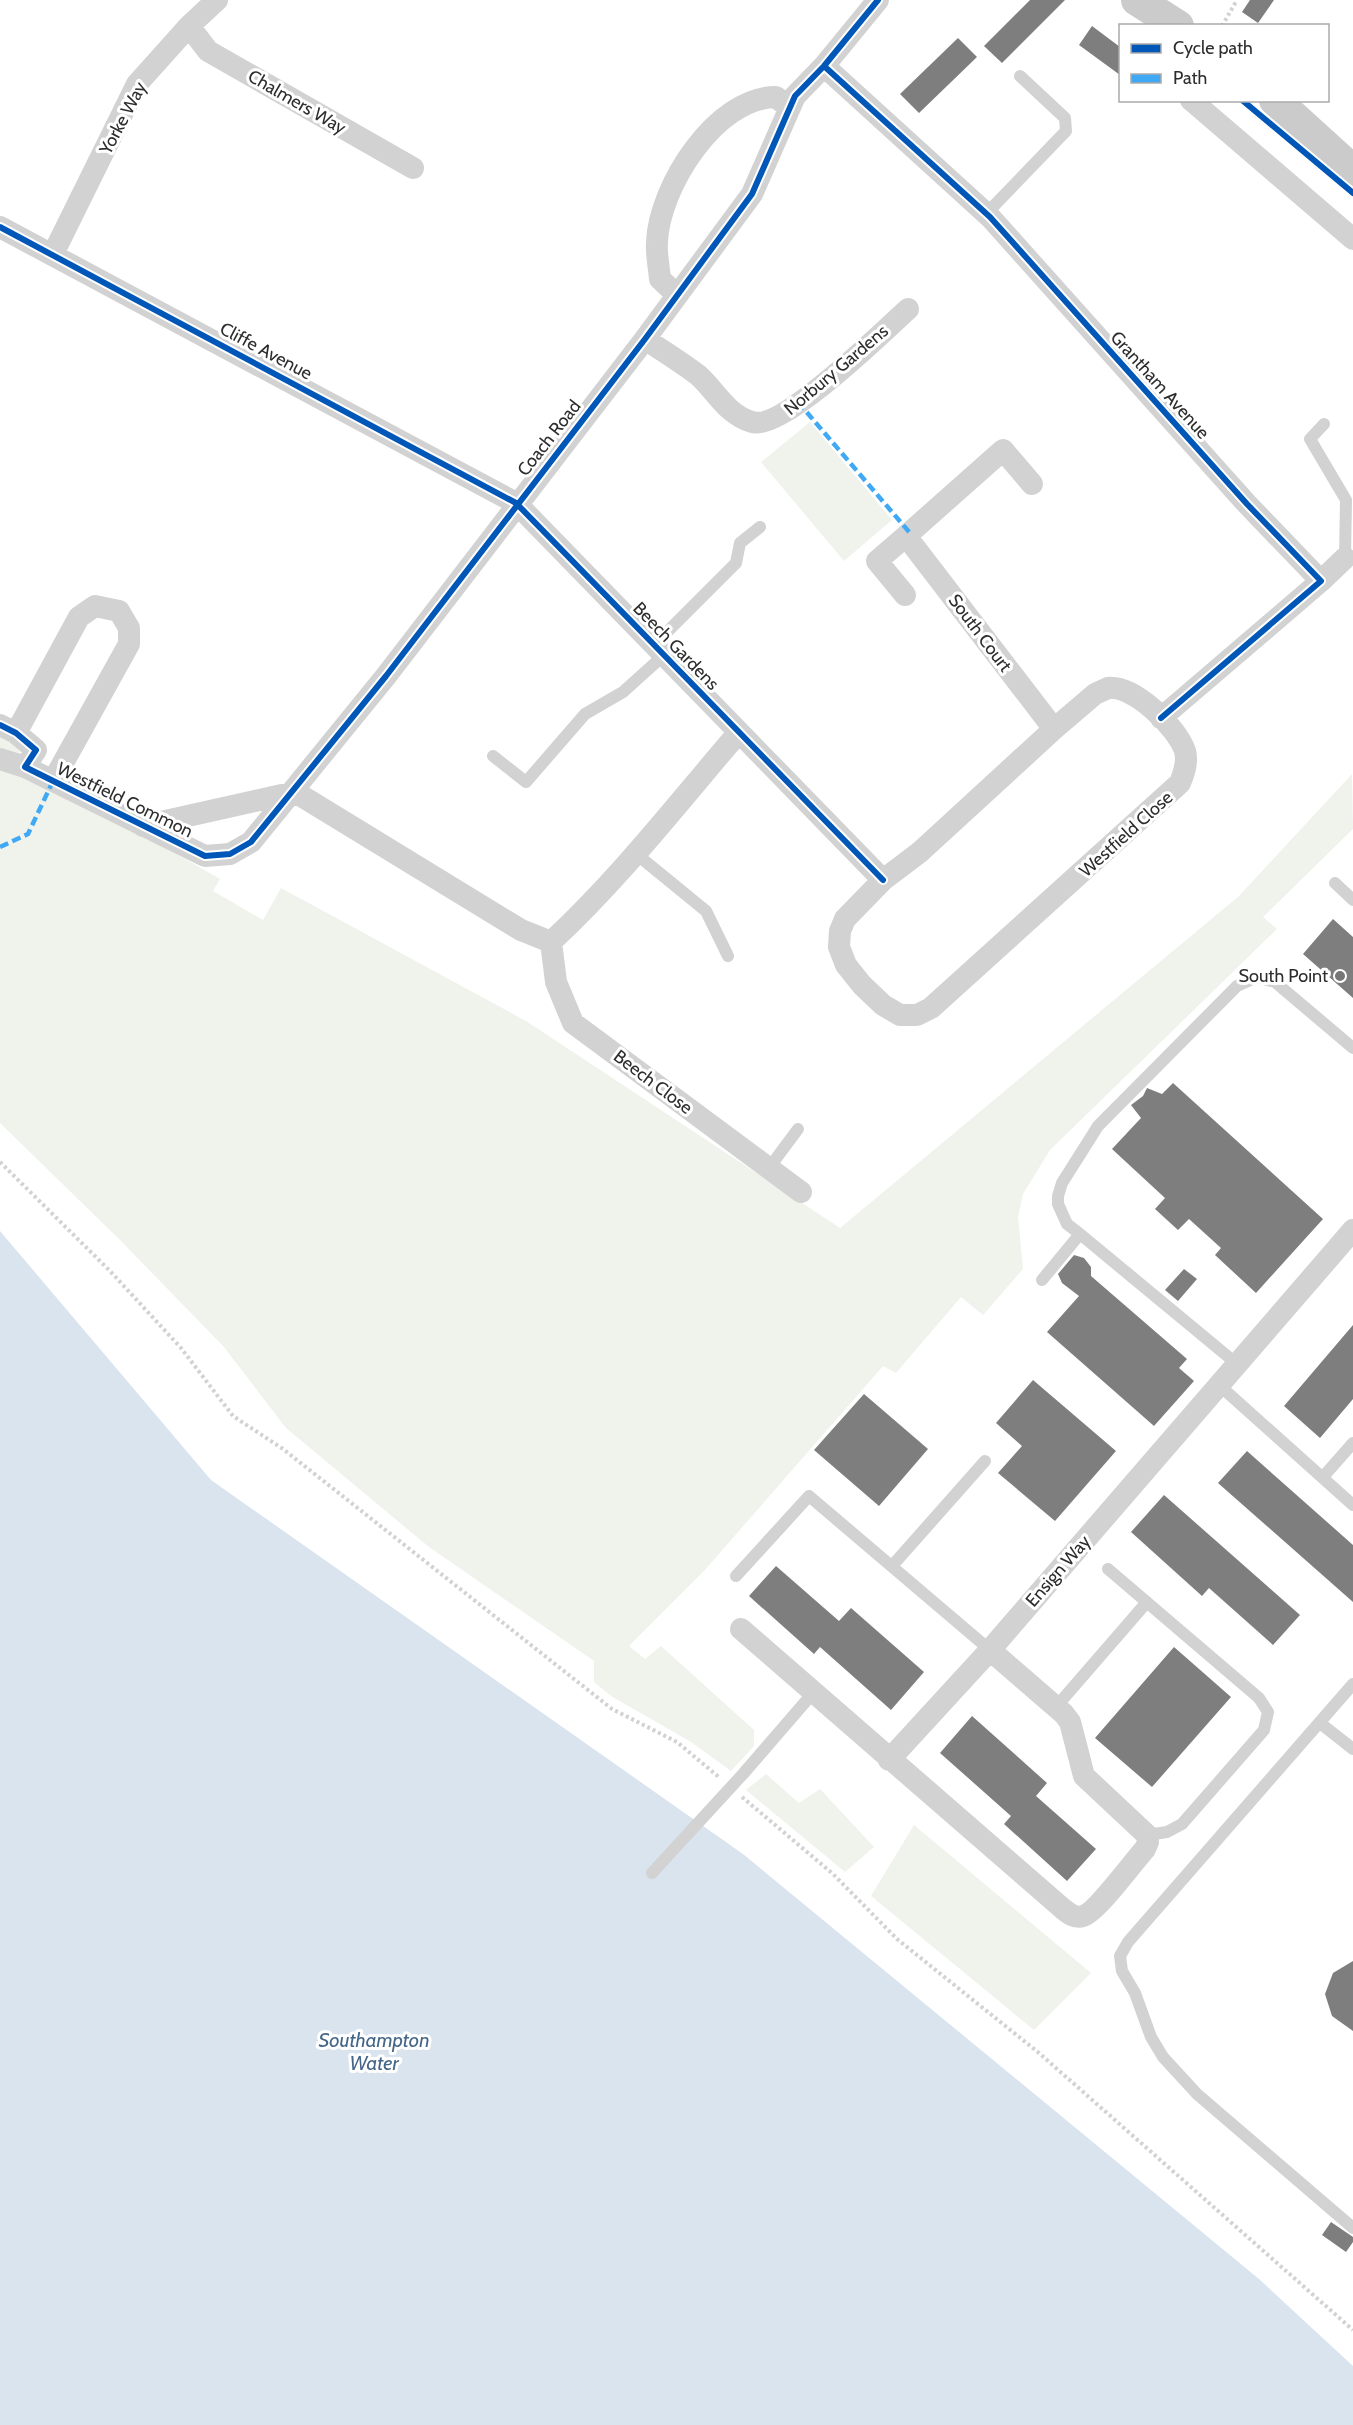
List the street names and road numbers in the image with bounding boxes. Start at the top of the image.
street label: Chalmers Way [244,65,350,139]
street label: Yorke Way [94,78,151,159]
street label: Cliffe Avenue [216,318,316,384]
street label: Norbury Gardens [779,320,893,420]
street label: Grantham Avenue [1106,327,1214,443]
street label: Coach Road [513,396,585,480]
street label: South Court [944,590,1016,676]
street label: Beech Gardens [628,597,724,695]
street label: Westfield Common [53,758,197,842]
street label: Westfield Close [1075,786,1177,882]
street label: Beech Close [609,1045,697,1119]
street label: Ensign Way [1021,1531,1095,1611]

